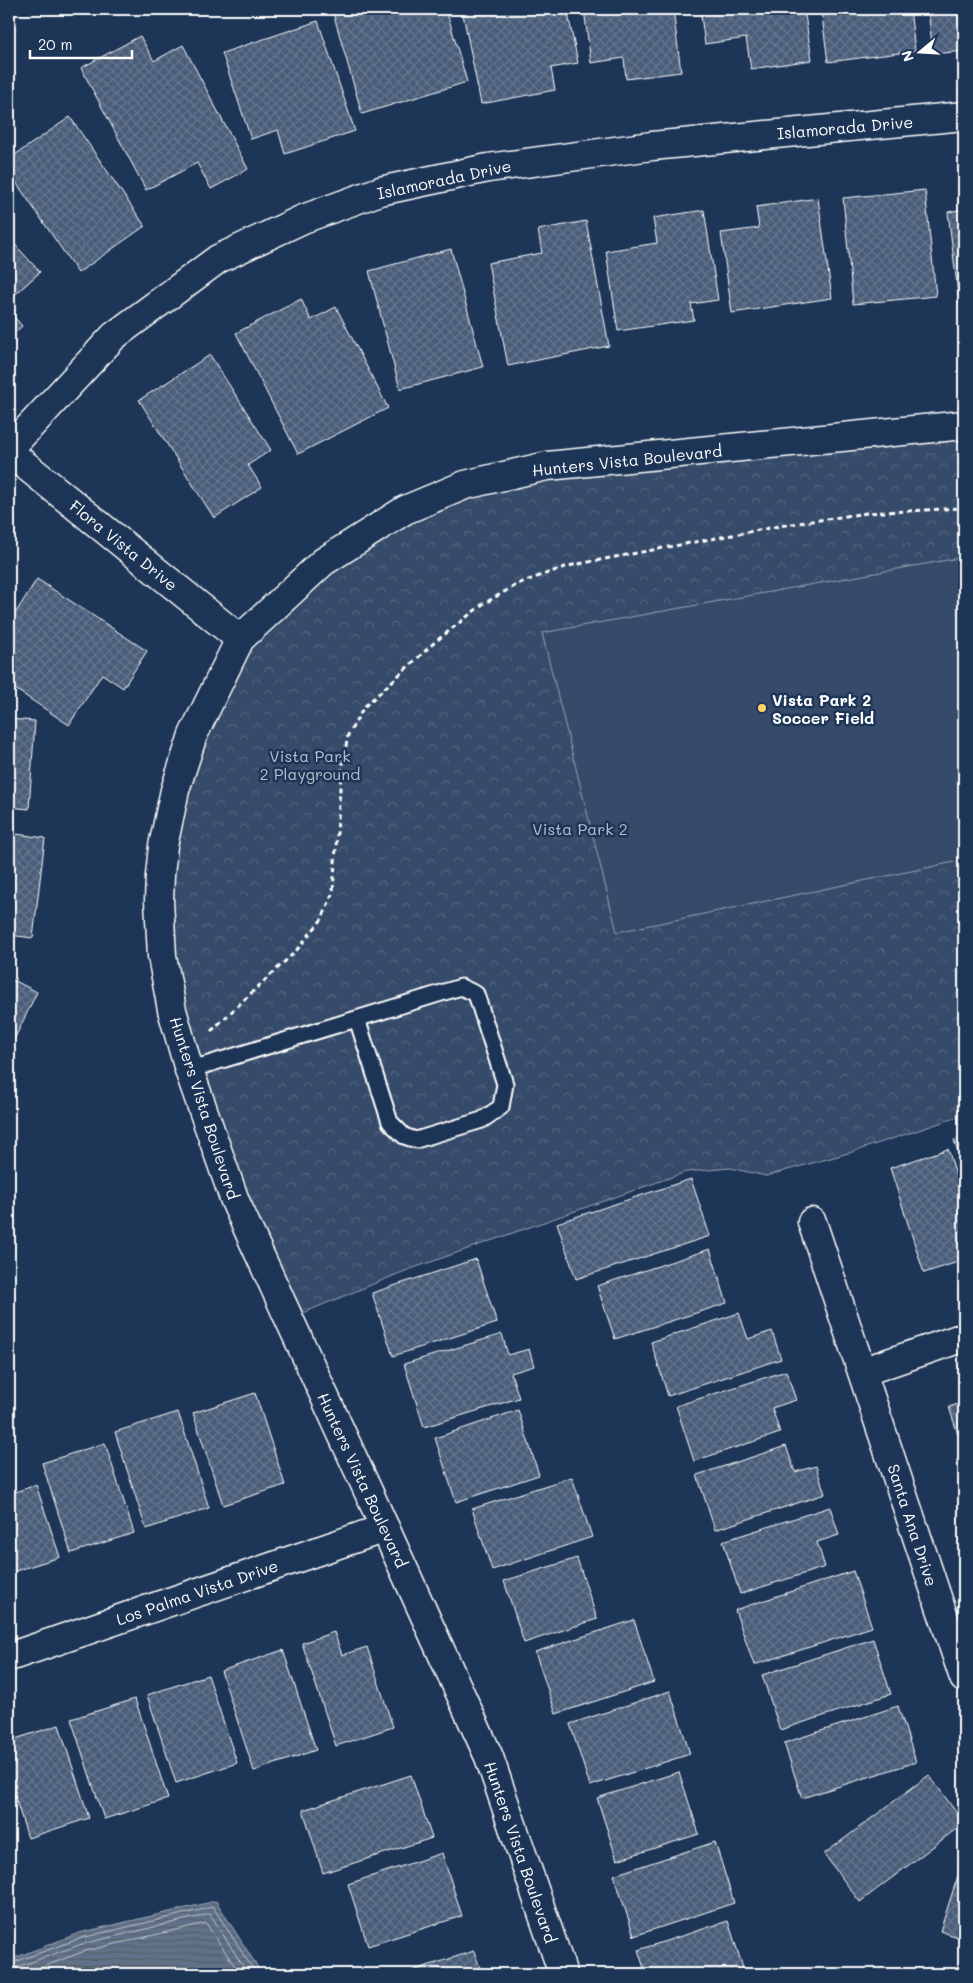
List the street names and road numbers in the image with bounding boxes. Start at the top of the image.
street label: Islamorada Drive [776,111,914,143]
street label: Islamorada Drive [375,155,513,203]
street label: Hunters Vista Boulevard [531,440,723,480]
street label: Flora Vista Drive [66,495,182,595]
street label: Hunters Vista Boulevard [166,1014,244,1202]
street label: Hunters Vista Boulevard [313,1389,413,1571]
street label: Santa Ana Drive [883,1461,943,1589]
street label: Los Palma Vista Drive [113,1554,281,1630]
street label: Hunters Vista Boulevard [480,1758,562,1946]

